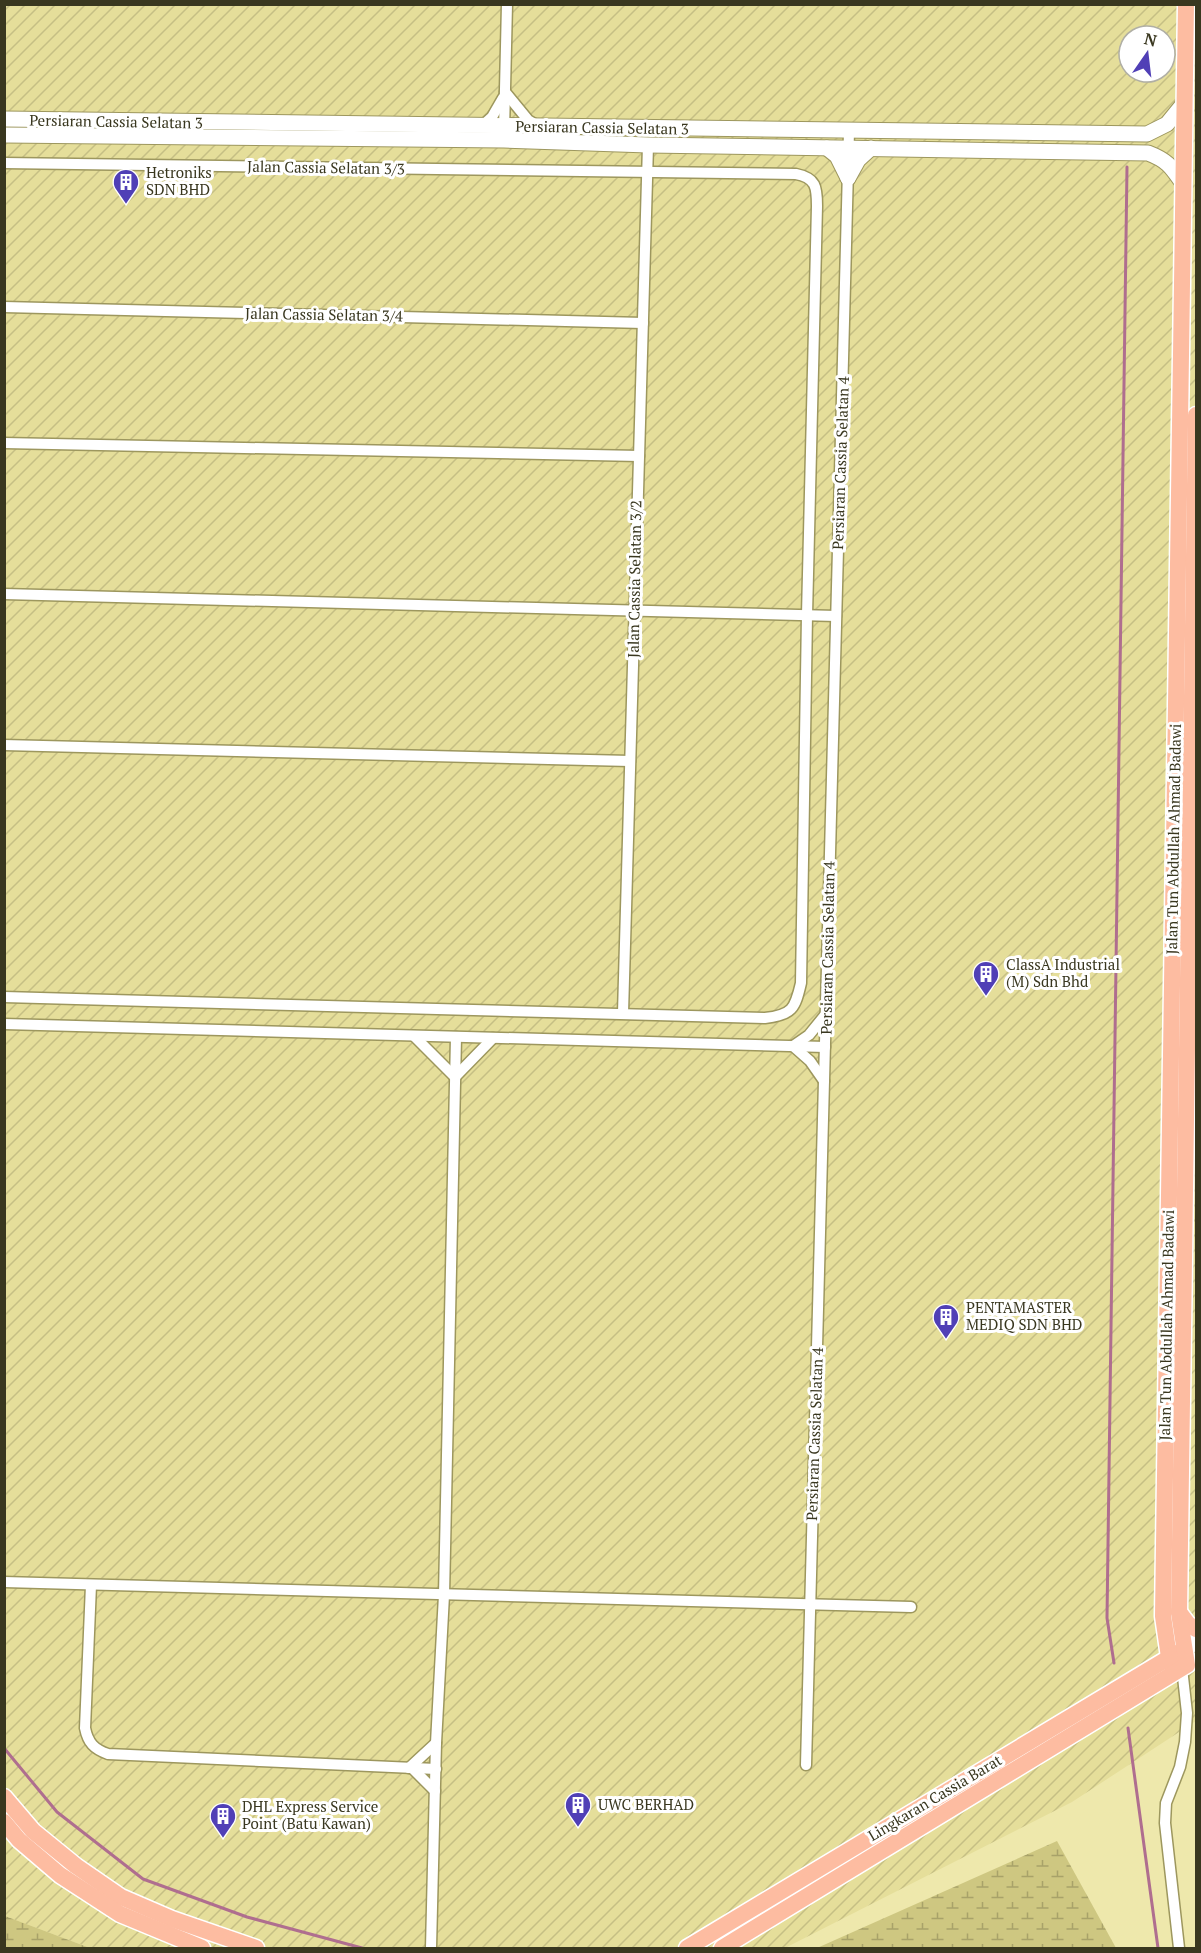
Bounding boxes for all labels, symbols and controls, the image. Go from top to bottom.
north arrow [1117,24,1177,84]
text: N [1142,27,1159,52]
street label: Persiaran Cassia Selatan 3 [29,109,203,133]
street label: Persiaran Cassia Selatan 3 [515,115,689,139]
street label: Jalan Cassia Selatan 3/3 [247,156,405,178]
place label: Hetroniks SDN BHD [146,162,212,199]
building icon: Hetroniks SDN BHD [111,167,141,205]
street label: Jalan Cassia Selatan 3/4 [245,303,403,325]
street label: Persiaran Cassia Selatan 4 [827,376,853,550]
street label: Jalan Cassia Selatan 3/2 [623,500,645,658]
street label: Jalan Tun Abdullah Ahmad Badawi [1161,723,1185,955]
street label: Persiaran Cassia Selatan 4 [815,861,839,1035]
place label: ClassA Industrial (M) Sdn Bhd [1006,954,1120,991]
building icon: ClassA Industrial (M) Sdn Bhd [971,959,1001,997]
street label: Jalan Tun Abdullah Ahmad Badawi [1154,1209,1178,1441]
place label: PENTAMASTER MEDIQ SDN BHD [966,1297,1082,1334]
building icon: PENTAMASTER MEDIQ SDN BHD [931,1302,961,1340]
street label: Persiaran Cassia Selatan 4 [801,1347,827,1521]
street label: Lingkaran Cassia Barat [864,1749,1005,1845]
building icon: UWC BERHAD [563,1790,593,1828]
place label: UWC BERHAD [598,1794,694,1814]
place label: DHL Express Service Point (Batu Kawan) [242,1796,378,1833]
building icon: DHL Express Service Point (Batu Kawan) [208,1801,238,1839]

